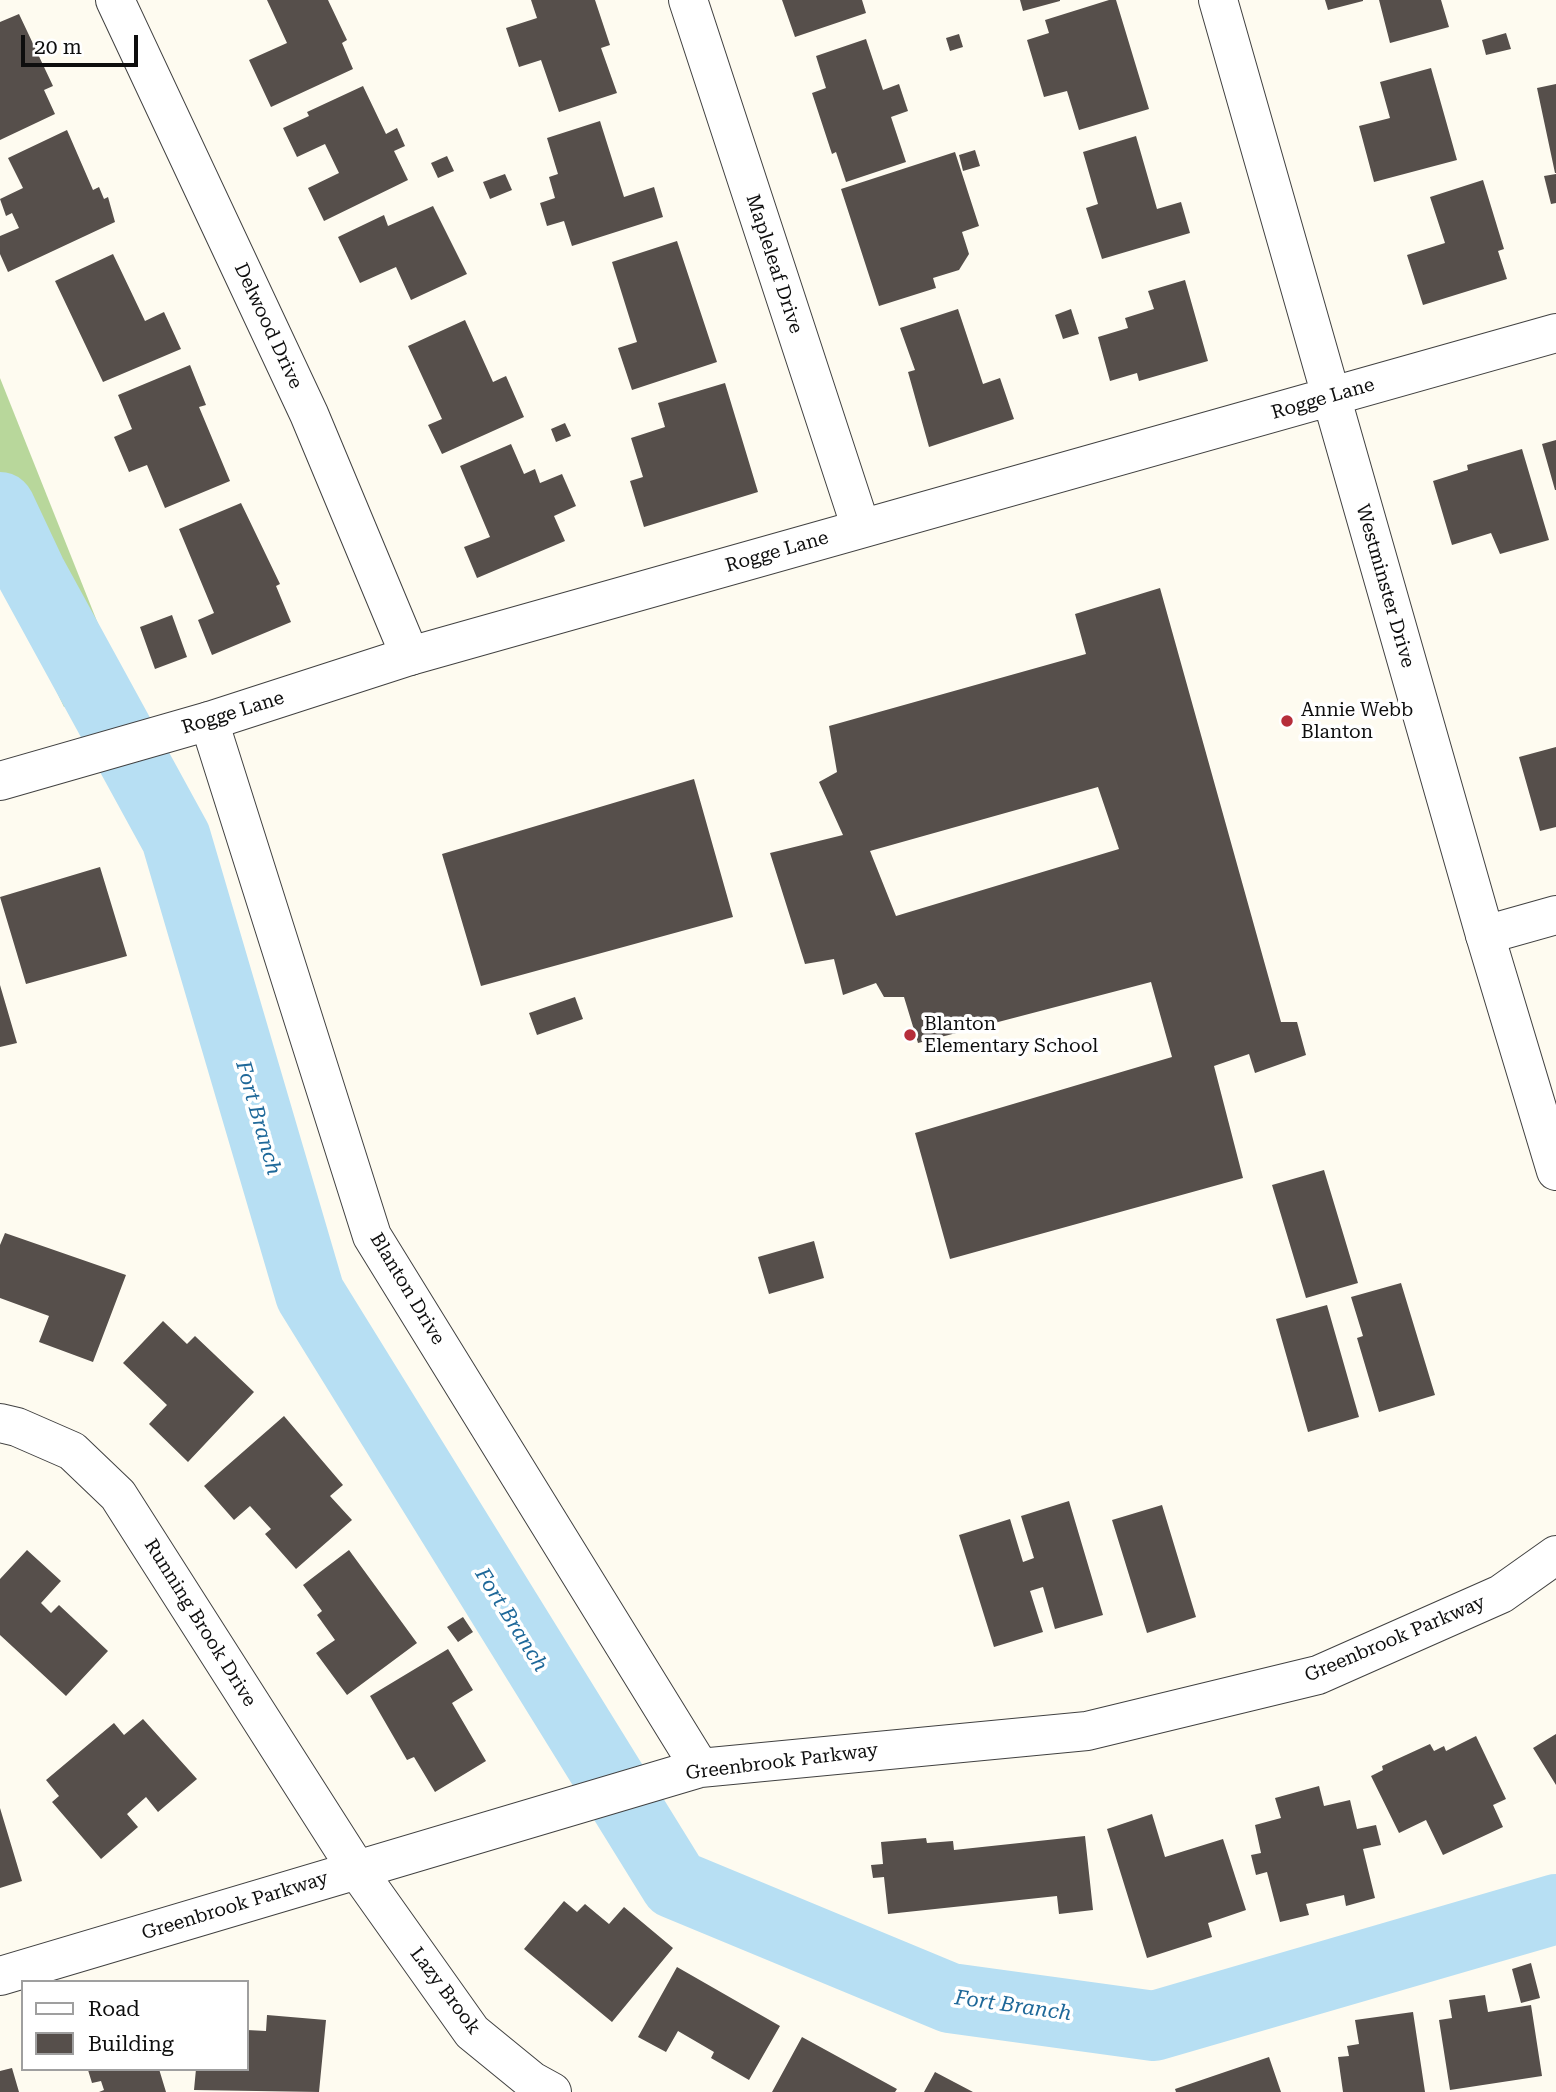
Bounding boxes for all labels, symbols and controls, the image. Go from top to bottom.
scale bar [24,21,142,65]
text: 20 m [34,35,82,59]
street label: Mapleleaf Drive [741,192,807,336]
street label: Delwood Drive [229,259,307,393]
street label: Rogge Lane [1269,373,1377,425]
street label: Westminster Drive [1351,502,1419,670]
street label: Rogge Lane [723,526,831,578]
street label: Rogge Lane [179,687,287,739]
place label: Annie Webb Blanton [1301,699,1413,743]
marker: Annie Webb Blanton [1279,713,1295,729]
place label: Blanton Elementary School [924,1013,1098,1057]
marker: Blanton Elementary School [902,1027,918,1043]
water label: Fort Branch [230,1058,286,1178]
street label: Blanton Drive [365,1229,449,1349]
street label: Running Brook Drive [139,1535,261,1711]
water label: Fort Branch [469,1563,553,1677]
street label: Greenbrook Parkway [1301,1591,1489,1687]
street label: Greenbrook Parkway [685,1739,879,1785]
street label: Greenbrook Parkway [139,1867,331,1945]
street label: Lazy Brook [405,1943,485,2039]
legend [21,1980,248,2071]
water label: Fort Branch [953,1985,1073,2027]
text: Road [88,1997,140,2021]
text: Building [88,2032,174,2056]

